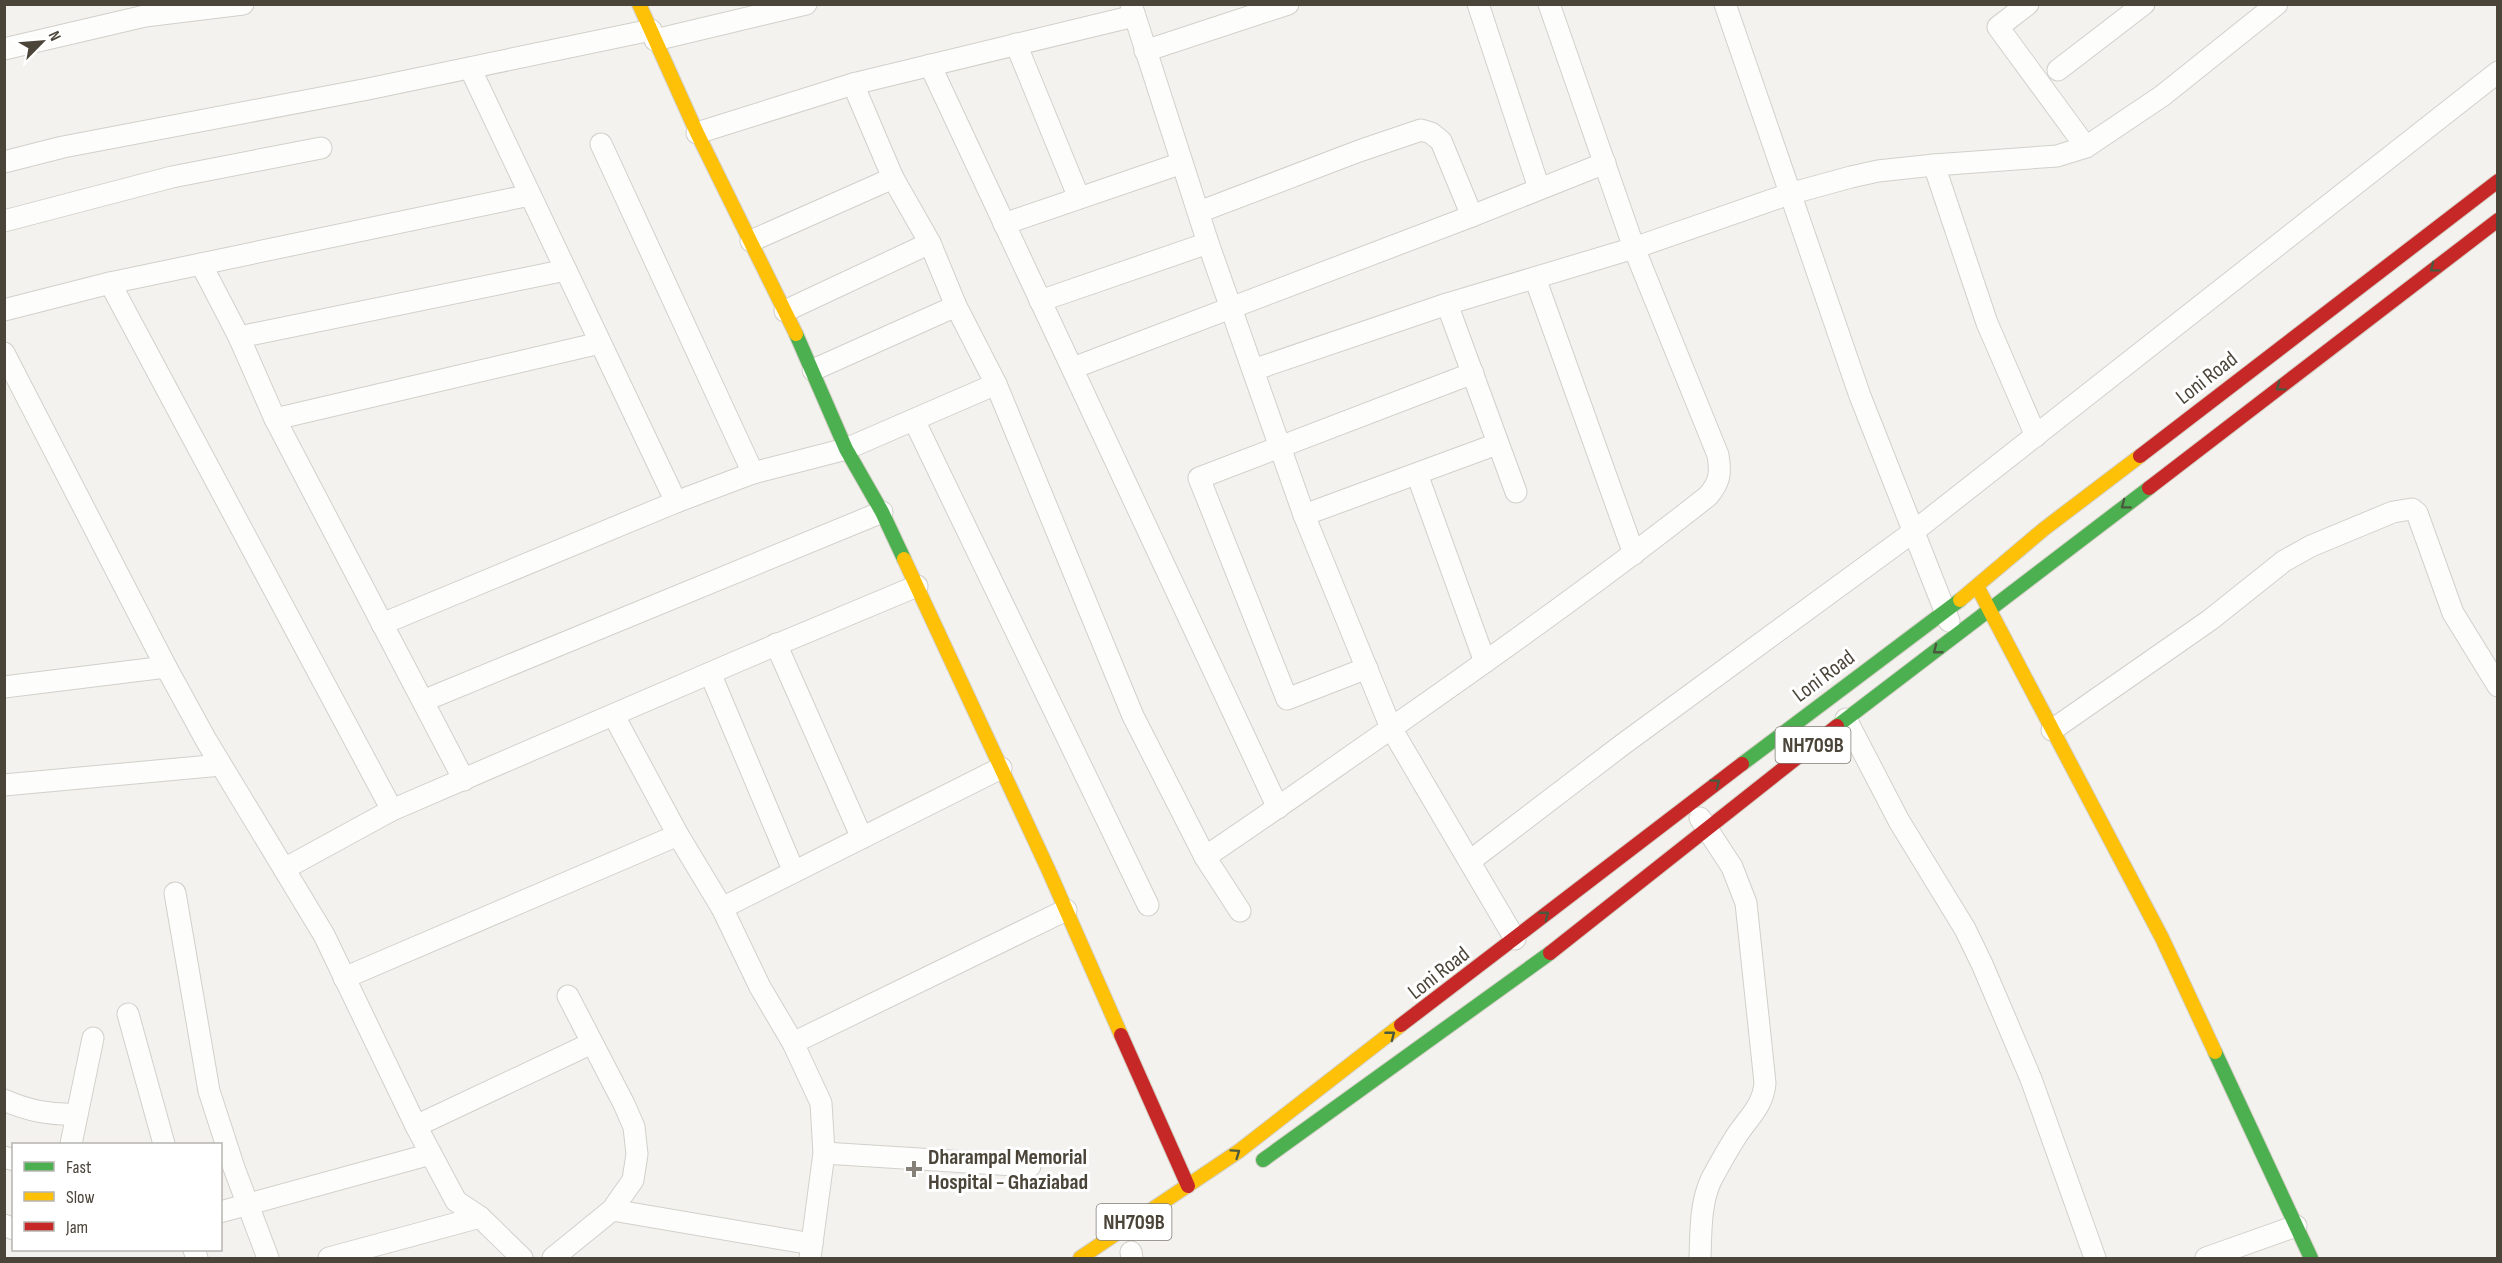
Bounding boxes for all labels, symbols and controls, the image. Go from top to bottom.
north arrow [12,12,72,72]
text: N [44,28,65,44]
one-way arrow [2430,261,2441,272]
street label: Loni Road [2171,346,2243,411]
one-way arrow [2275,379,2286,390]
one-way arrow [2121,498,2132,509]
one-way arrow [1933,642,1944,653]
street label: Loni Road [1788,644,1860,708]
road number: NH709B [1776,727,1850,763]
one-way arrow [1709,779,1720,790]
one-way arrow [1538,912,1549,923]
street label: Loni Road [1403,941,1475,1006]
one-way arrow [1384,1031,1395,1042]
legend [12,1143,222,1251]
place label: Dharampal Memorial Hospital - Ghaziabad [928,1144,1088,1196]
one-way arrow [1229,1149,1240,1160]
text: Fast [66,1157,92,1178]
marker: Dharampal Memorial Hospital - Ghaziabad [905,1160,923,1178]
text: Slow [66,1187,95,1208]
road number: NH709B [1096,1204,1172,1240]
text: Jam [65,1217,88,1238]

